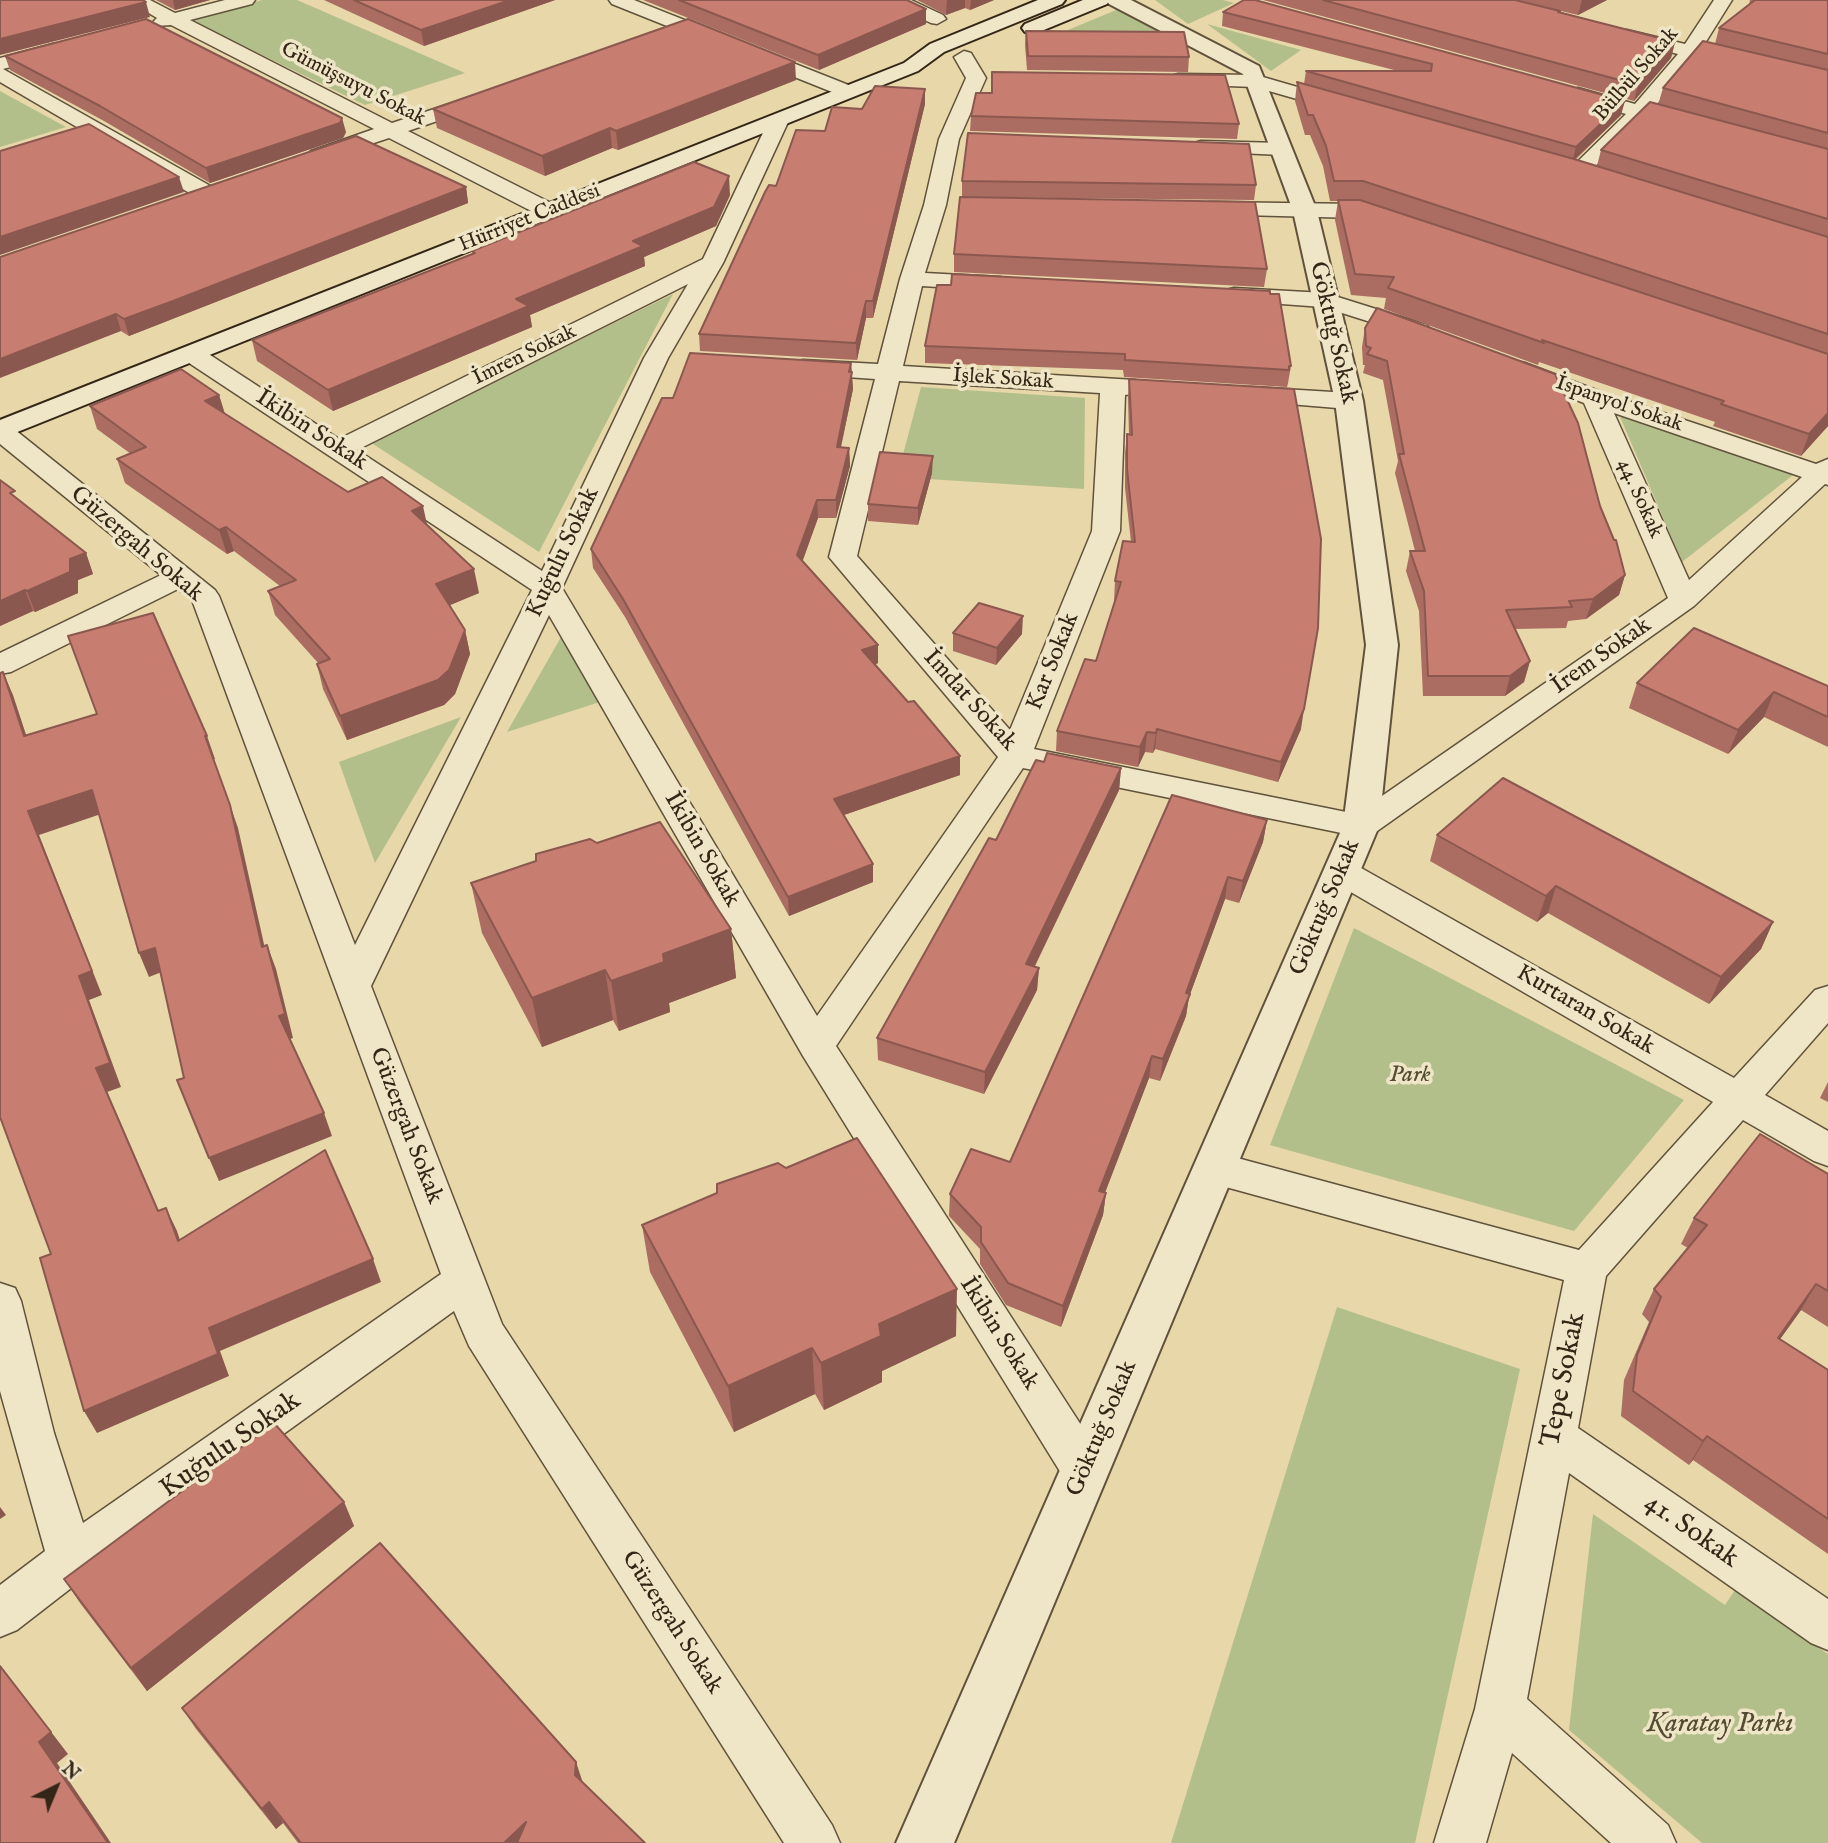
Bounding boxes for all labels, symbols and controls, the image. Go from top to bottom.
street label: Bülbül Sokak [1589,23,1685,127]
street label: Gümüşsuyu Sokak [276,38,430,132]
street label: Hürriyet Caddesi [456,179,604,259]
street label: Göktuğ Sokak [1302,259,1362,407]
street label: İmren Sokak [469,320,581,392]
street label: İşlek Sokak [952,364,1054,396]
street label: İspanyol Sokak [1552,371,1686,439]
street label: İkibin Sokak [250,384,372,478]
street label: 44. Sokak [1610,456,1668,542]
street label: Güzergah Sokak [64,481,208,609]
street label: Kuğulu Sokak [521,483,607,623]
street label: Kar Sokak [1021,609,1087,715]
street label: İrem Sokak [1547,612,1657,702]
street label: İmdat Sokak [916,644,1022,758]
street label: İkibin Sokak [657,787,745,913]
street label: Göktuğ Sokak [1284,836,1368,980]
street label: Kurtaran Sokak [1510,960,1660,1062]
street label: Güzergah Sokak [362,1044,448,1208]
park label: Park [1389,1062,1431,1090]
street label: İkibin Sokak [952,1272,1044,1396]
street label: Tepe Sokak [1536,1310,1594,1450]
street label: Göktuğ Sokak [1061,1357,1145,1501]
street label: Kuğulu Sokak [154,1385,308,1507]
street label: 41. Sokak [1637,1487,1745,1577]
street label: Güzergah Sokak [614,1546,728,1700]
park label: Karatay Parkı [1647,1708,1793,1742]
north arrow [21,1752,91,1822]
text: N [56,1757,85,1786]

